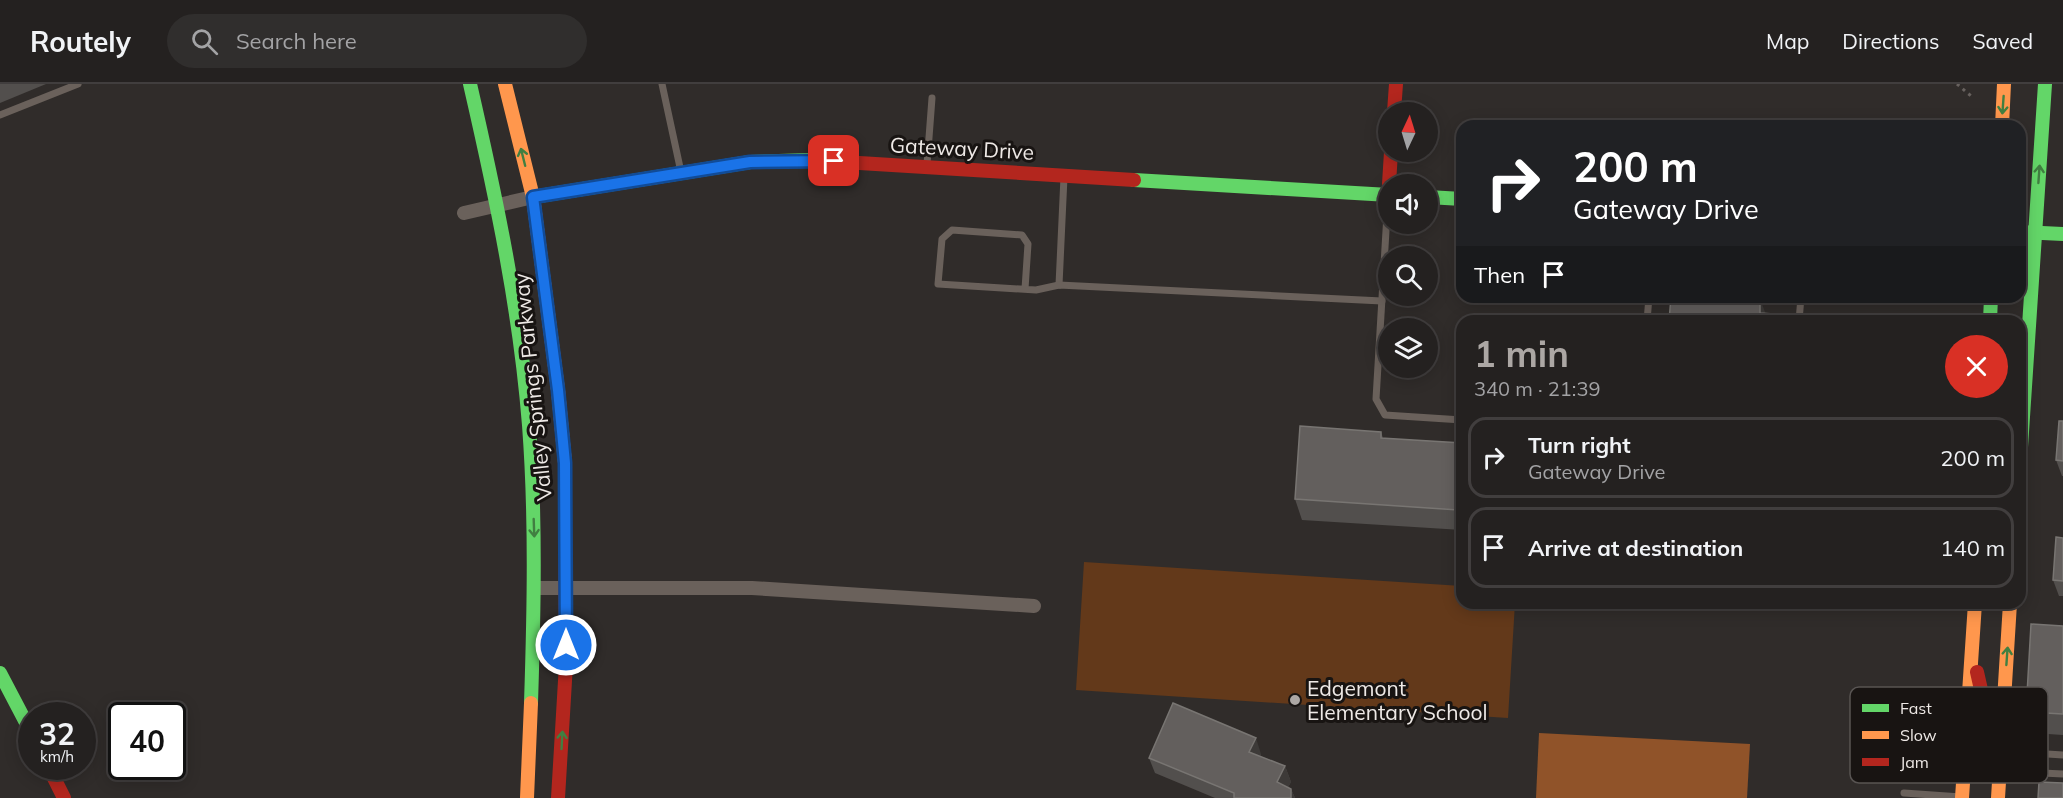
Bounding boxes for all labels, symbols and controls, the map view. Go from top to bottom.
search box [167,14,587,68]
text: Routely [30,24,131,59]
icon: search [188,25,221,58]
text: Search here [236,27,357,55]
text: Map [1766,28,1809,54]
text: Directions [1842,28,1939,54]
text: Saved [1972,28,2033,54]
one-way arrow [1997,95,2008,114]
north arrow [1378,102,1438,162]
map controls [1378,102,1438,378]
street label: Gateway Drive [889,131,1035,165]
pin [808,135,859,186]
text: 200 m [1573,140,1698,193]
icon: arrive [817,144,850,177]
icon: right [1474,144,1552,222]
one-way arrow [517,147,529,166]
one-way arrow [2033,165,2044,185]
button: sound [1378,174,1438,234]
text: Gateway Drive [1573,192,1759,226]
button: search [1378,246,1438,306]
icon: arrive [1537,258,1570,291]
text: Then [1474,261,1525,289]
street label: Valley Springs Parkway [507,272,557,502]
button: layers [1378,318,1438,378]
text: 1 min [1474,331,1569,376]
button: close [1945,335,2008,398]
text: 340 m · 21:39 [1474,376,1600,401]
text: Turn right [1528,431,1631,459]
icon: right [1477,441,1510,474]
text: 200 m [1940,444,2005,472]
text: Gateway Drive [1528,459,1666,484]
one-way arrow [528,518,539,538]
icon: arrive [1477,531,1510,564]
text: Arrive at destination [1528,534,1743,562]
text: 140 m [1940,534,2005,562]
position arrow [534,613,598,677]
one-way arrow [2002,646,2013,666]
place label: Edgemont Elementary School [1307,675,1488,725]
legend [1850,687,2048,783]
marker: Edgemont Elementary School [1288,693,1302,707]
text: Fast [1900,698,1932,718]
speed limit sign: 40 [108,702,186,780]
text: 32 [39,715,75,753]
text: Slow [1900,725,1937,745]
one-way arrow [556,730,567,750]
text: km/h [40,747,74,766]
text: Jam [1900,752,1929,772]

